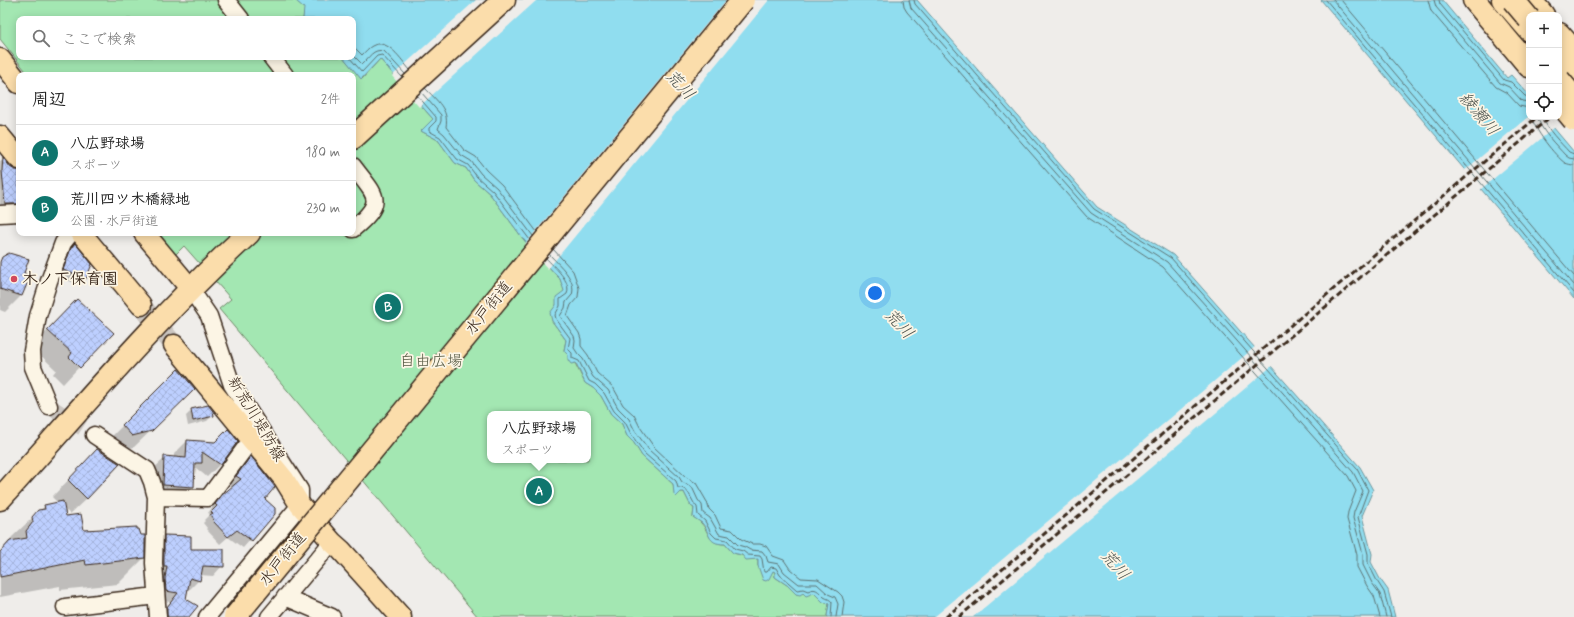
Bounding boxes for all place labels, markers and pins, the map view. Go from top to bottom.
place label: 木ノ下保育園 [22,269,118,290]
marker: 木ノ下保育園 [9,274,19,284]
pin: B [375,292,401,322]
pin: A [526,476,552,506]

